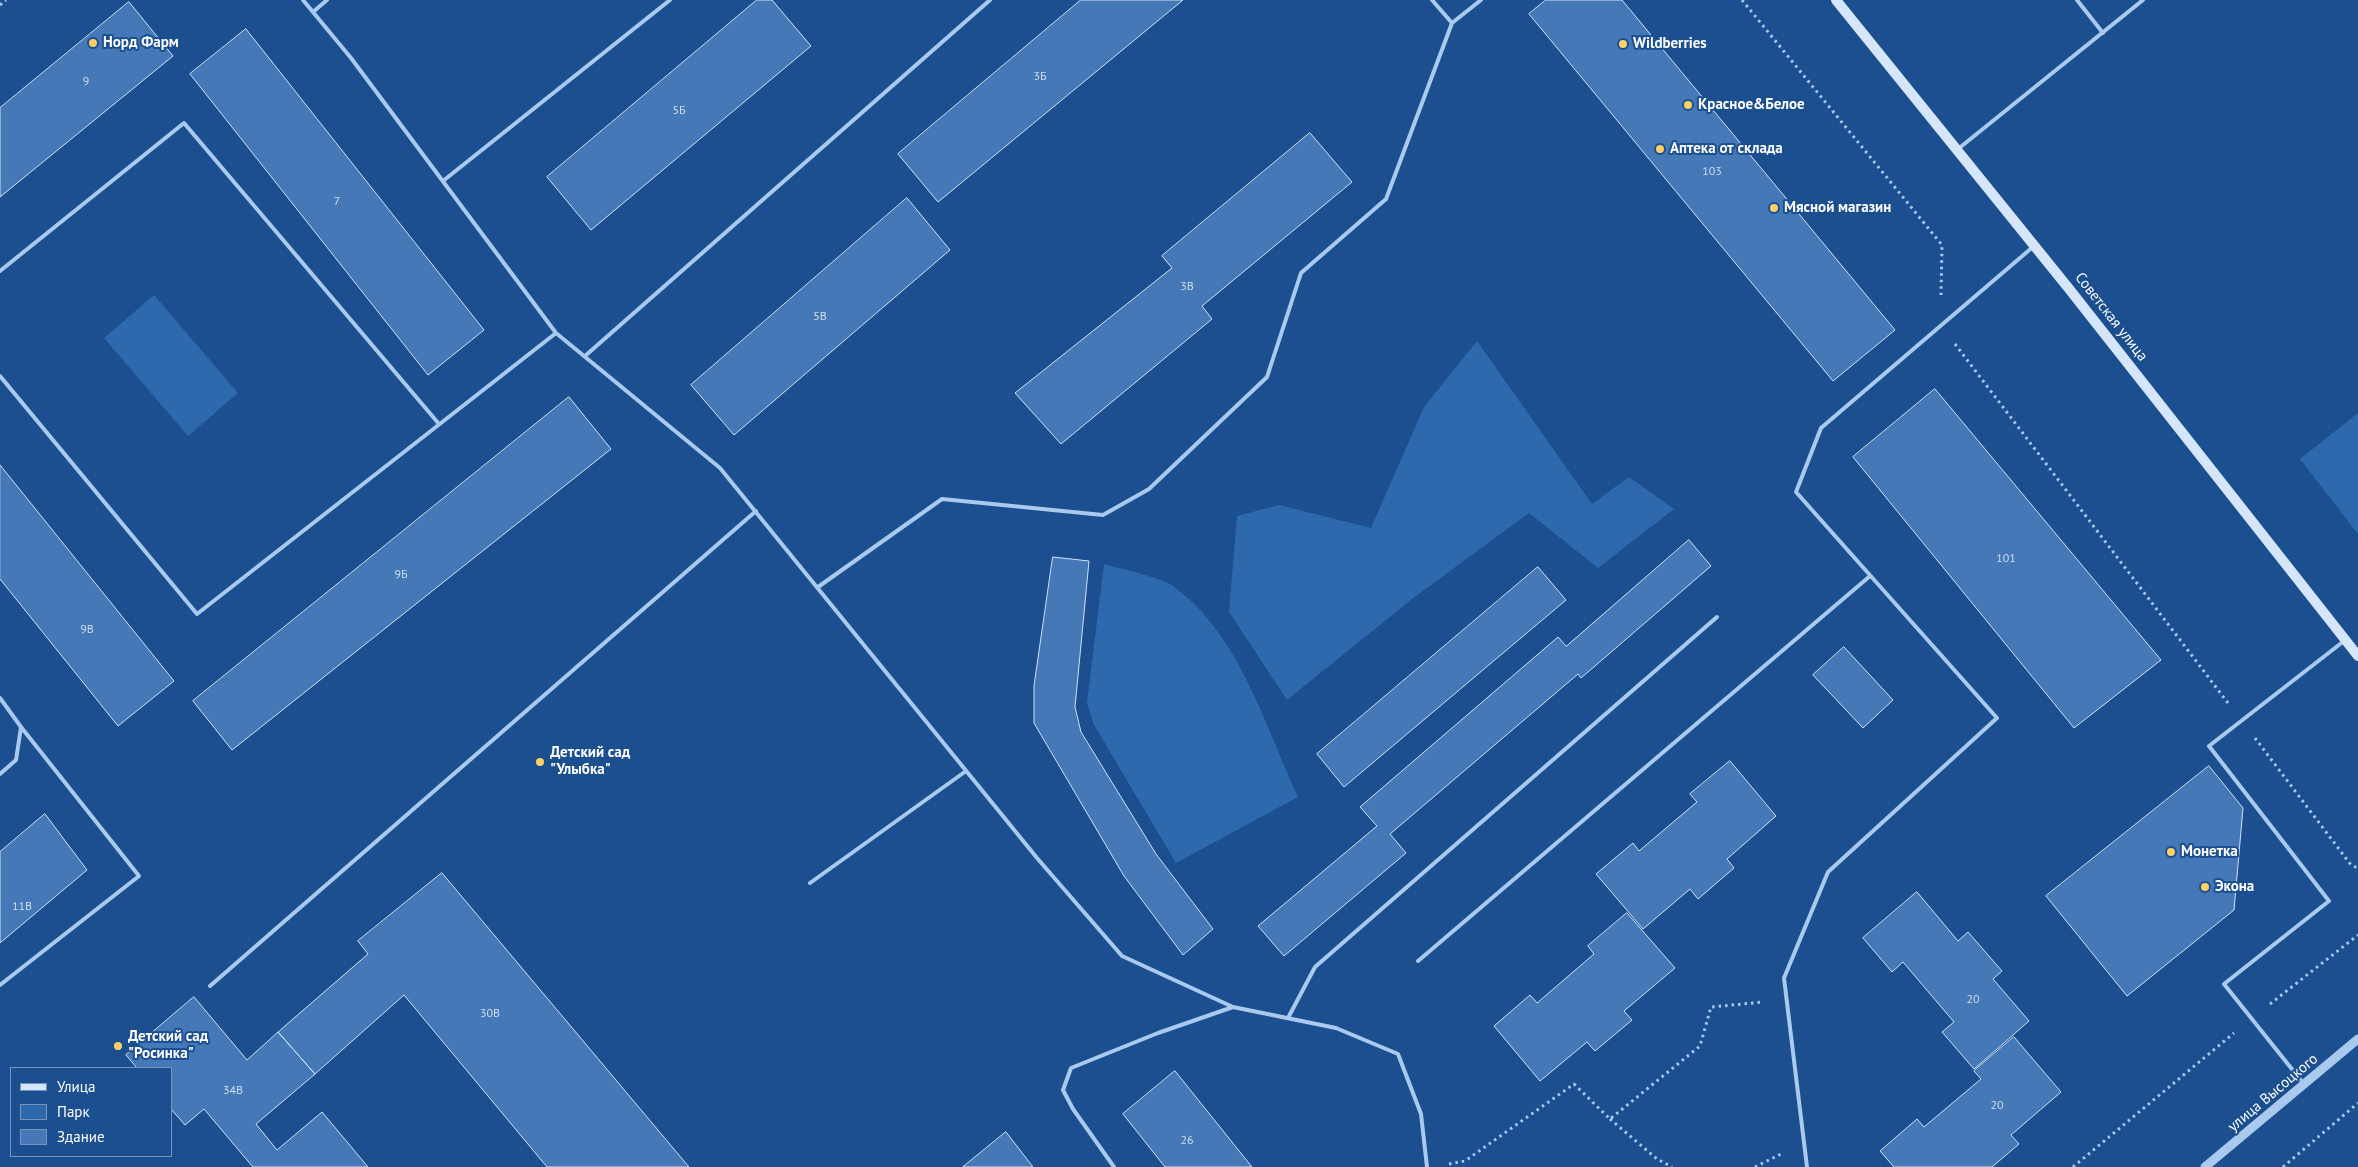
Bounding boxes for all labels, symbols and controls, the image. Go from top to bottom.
place label: Норд Фарм [103,34,179,52]
place label: Wildberries [1633,35,1707,53]
marker: Норд Фарм [87,37,99,49]
marker: Wildberries [1617,38,1629,50]
house number: 3Б [1033,70,1047,84]
house number: 9 [83,75,89,89]
place label: Красное&Белое [1698,96,1805,114]
marker: Красное&Белое [1682,99,1694,111]
house number: 5Б [672,104,686,118]
place label: Аптека от склада [1670,140,1783,158]
marker: Аптека от склада [1654,143,1666,155]
house number: 103 [1702,165,1722,179]
house number: 7 [334,195,340,209]
place label: Мясной магазин [1784,199,1891,217]
marker: Мясной магазин [1768,202,1780,214]
street label: Советская улица [2071,269,2151,365]
house number: 3В [1180,280,1194,294]
house number: 5В [813,310,827,324]
house number: 101 [1996,552,2016,566]
house number: 9Б [394,568,408,582]
house number: 9В [80,623,94,637]
place label: Детский сад "Улыбка" [550,744,630,779]
marker: Детский сад "Улыбка" [534,756,546,768]
place label: Монетка [2181,843,2238,861]
marker: Монетка [2165,846,2177,858]
place label: Экона [2215,878,2254,896]
marker: Экона [2199,881,2211,893]
house number: 11В [12,900,32,914]
house number: 20 [1966,993,1980,1007]
house number: 30В [480,1007,500,1021]
place label: Детский сад "Росинка" [128,1028,208,1063]
marker: Детский сад "Росинка" [112,1040,124,1052]
street label: улица Высоцкого [2224,1050,2322,1136]
legend [10,1067,172,1157]
text: Улица [57,1077,95,1096]
house number: 34В [223,1084,243,1098]
house number: 20 [1990,1099,2004,1113]
text: Парк [57,1102,90,1121]
text: Здание [57,1127,105,1146]
house number: 26 [1180,1134,1194,1148]

